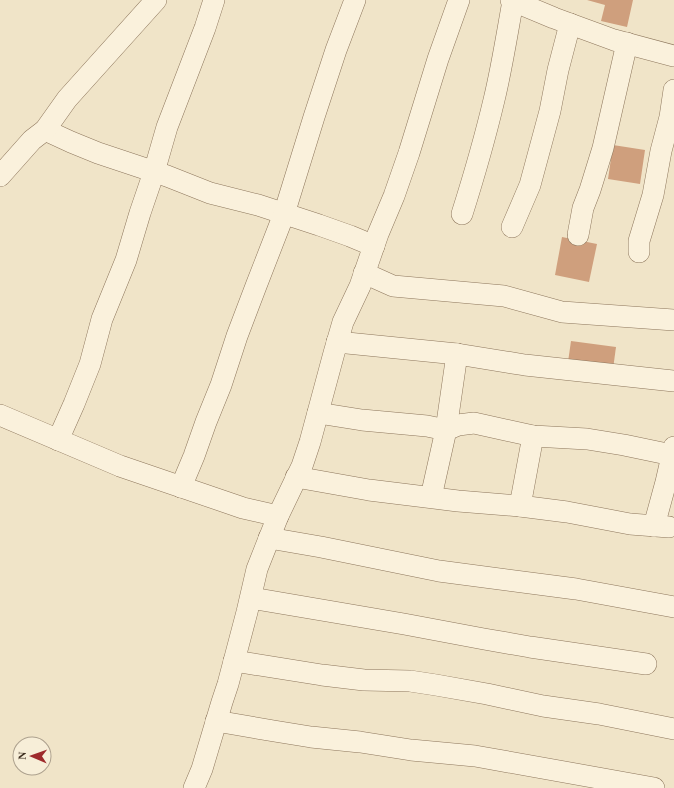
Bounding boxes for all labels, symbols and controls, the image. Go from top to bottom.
north arrow [12,736,52,776]
text: N [16,751,28,760]

